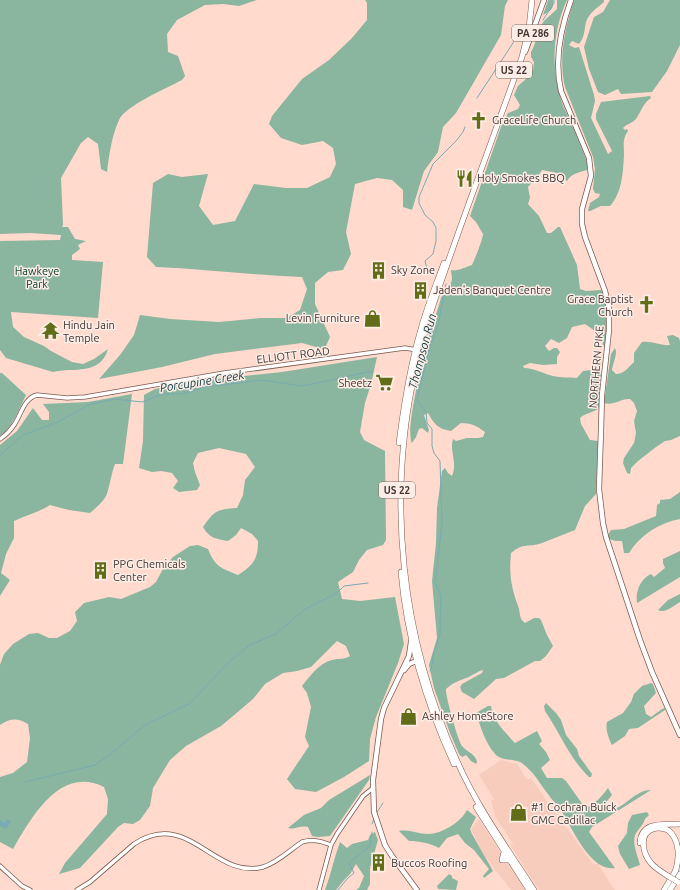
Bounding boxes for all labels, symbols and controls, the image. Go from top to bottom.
road number: PA 286 [512,25,554,41]
road number: US 22 [496,62,532,78]
church icon: GraceLife Church [469,110,489,130]
place label: GraceLife Church [492,114,576,126]
restaurant icon: Holy Smokes BBQ [454,168,474,188]
place label: Holy Smokes BBQ [477,172,565,184]
building icon: Sky Zone [368,260,388,280]
place label: Sky Zone [391,264,435,276]
park label: Hawkeye Park [15,265,59,290]
building icon: Jaden's Banquet Centre [410,280,430,300]
place label: Jaden's Banquet Centre [433,284,551,296]
place label: Grace Baptist Church [567,293,634,318]
church icon: Grace Baptist Church [636,295,656,315]
shop icon: Levin Furniture [363,308,383,328]
place label: Levin Furniture [286,312,360,324]
water label: Thompson Run [406,312,438,390]
place label: Hindu Jain Temple [63,319,115,344]
temple icon: Hindu Jain Temple [40,321,60,341]
street label: NORTHERN PIKE [586,325,606,409]
street label: ELLIOTT ROAD [256,345,331,365]
water label: Porcupine Creek [159,368,246,394]
supermarket icon: Sheetz [375,373,395,393]
place label: Sheetz [338,377,372,389]
road number: US 22 [379,482,415,498]
place label: PPG Chemicals Center [113,558,186,583]
building icon: PPG Chemicals Center [90,560,110,580]
shop icon: Ashley HomeStore [399,706,419,726]
place label: Ashley HomeStore [422,710,514,722]
place label: #1 Cochran Buick GMC Cadillac [531,801,617,826]
shop icon: #1 Cochran Buick GMC Cadillac [508,803,528,823]
building icon: Buccos Roofing [368,853,388,873]
place label: Buccos Roofing [391,857,467,869]

